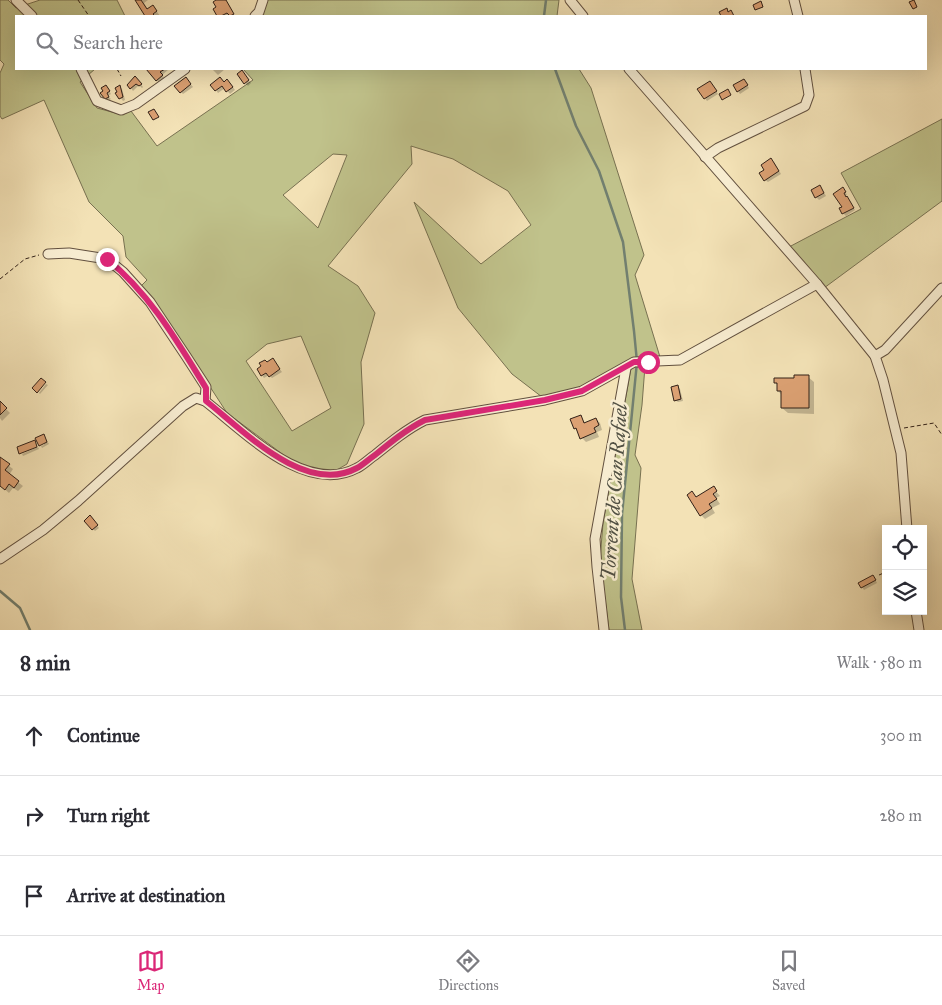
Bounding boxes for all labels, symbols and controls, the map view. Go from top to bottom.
search box [15,15,927,70]
icon: search [33,29,61,57]
text: Search here [73,31,163,54]
route end [96,248,119,271]
route start [637,351,660,374]
water label: Torrent de Can Rafael [596,401,632,581]
map controls [882,525,927,615]
button: locate [882,525,927,570]
button: layers [882,570,927,615]
text: 8 min [20,650,70,676]
text: Walk · 580 m [837,653,922,672]
icon: ahead [20,722,48,750]
text: Continue [67,724,140,747]
text: 300 m [880,726,922,745]
icon: right [20,802,48,830]
text: Turn right [67,804,150,827]
text: 280 m [879,806,922,825]
icon: arrive [20,882,48,910]
text: Arrive at destination [67,884,225,907]
tab: Map [137,947,165,994]
tab: Directions [438,947,499,994]
tab: Saved [772,947,805,994]

